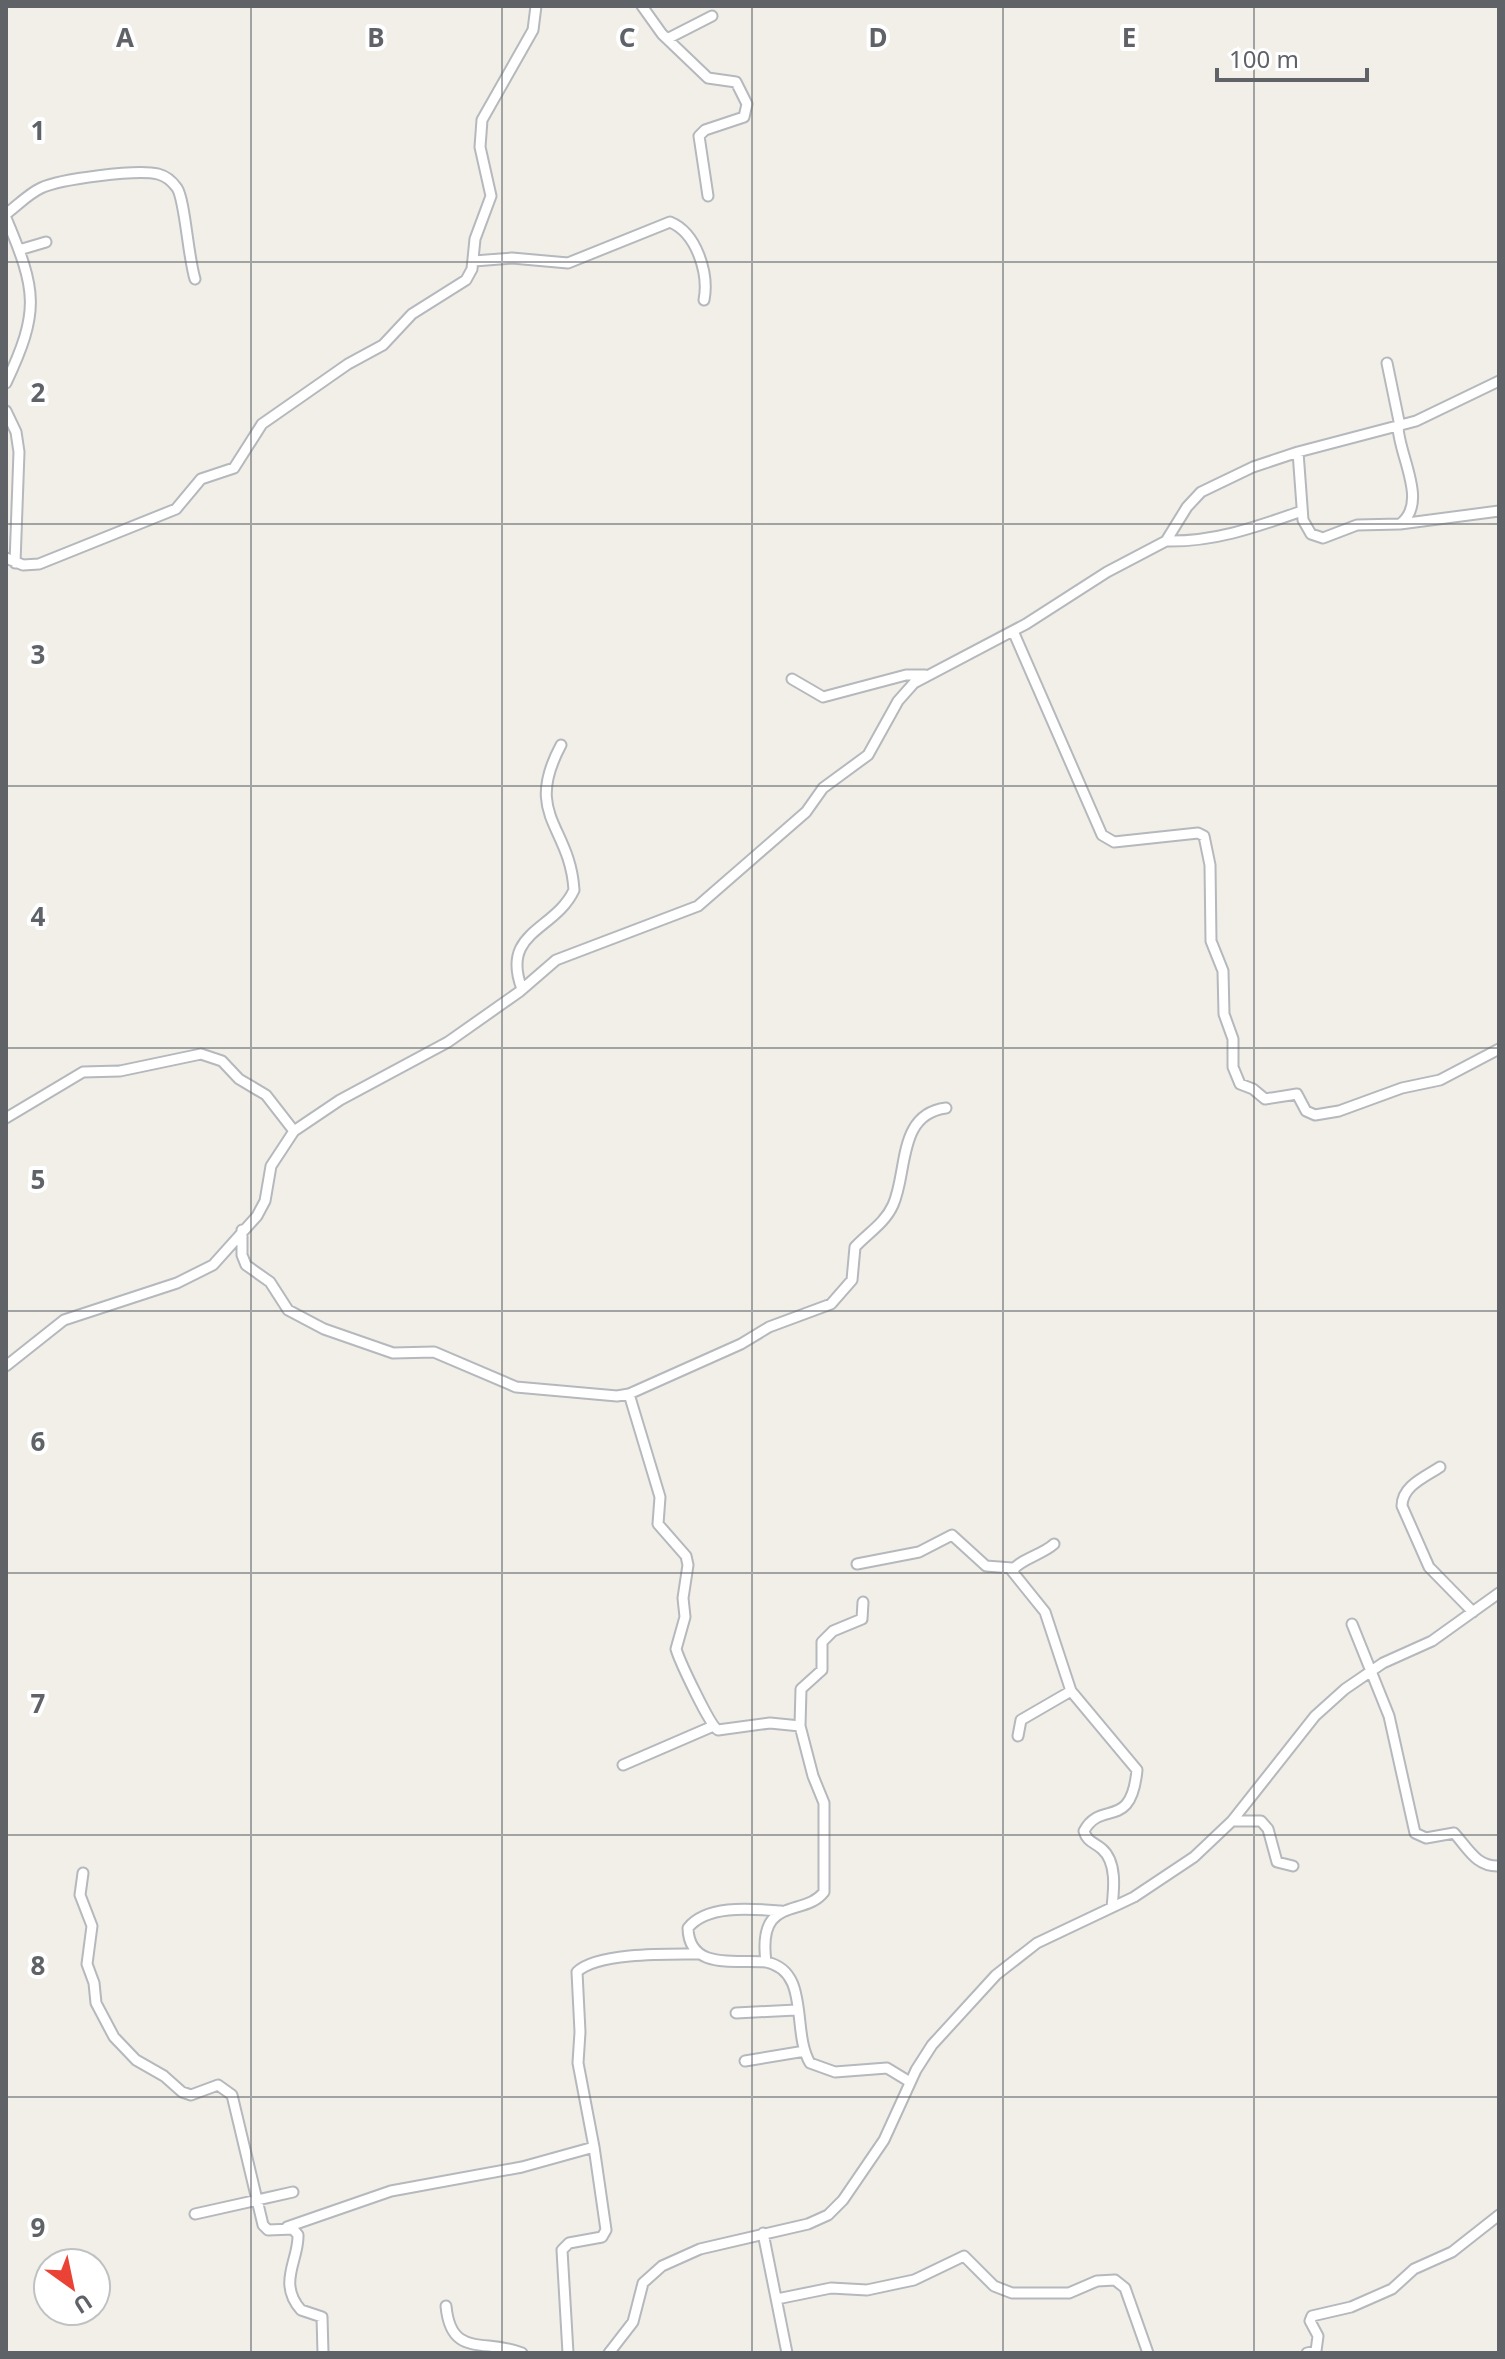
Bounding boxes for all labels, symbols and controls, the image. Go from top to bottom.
text: A [116,19,134,55]
text: B [367,19,385,55]
text: C [619,19,635,55]
text: D [868,19,888,55]
text: E [1122,19,1136,55]
scale bar [1217,32,1367,82]
text: 100 m [1229,42,1299,75]
text: 1 [31,112,45,148]
text: 2 [31,374,46,410]
text: 3 [31,636,45,672]
text: 4 [31,898,46,934]
text: 5 [31,1161,45,1197]
text: 6 [31,1423,46,1459]
text: 7 [31,1685,46,1721]
text: 8 [31,1947,45,1983]
text: 9 [31,2209,45,2245]
north arrow [32,2247,112,2327]
text: U [68,2288,99,2322]

